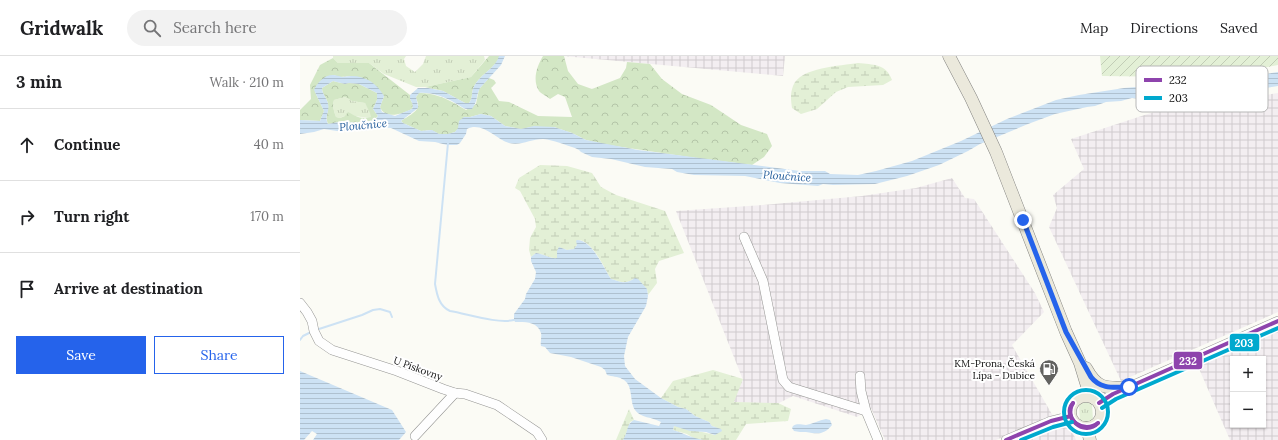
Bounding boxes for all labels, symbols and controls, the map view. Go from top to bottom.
search box [127,10,407,46]
text: Gridwalk [20,16,103,40]
icon: search [141,17,163,39]
text: Search here [173,18,257,37]
text: Map [1080,19,1108,37]
text: Directions [1130,19,1198,37]
text: Saved [1220,19,1258,37]
legend [1136,66,1268,112]
text: 3 min [16,71,62,93]
text: 232 [1169,73,1187,87]
text: Walk · 210 m [209,74,284,91]
text: 203 [1169,91,1188,105]
water label: Ploučnice [339,116,387,134]
icon: ahead [16,134,38,156]
text: Continue [54,135,120,154]
text: 40 m [254,136,284,153]
water label: Ploučnice [763,167,811,185]
icon: right [16,206,38,228]
text: Turn right [54,207,130,226]
text: 170 m [250,208,284,225]
route end [1014,211,1032,229]
icon: arrive [16,278,38,300]
text: Arrive at destination [54,279,203,298]
line badge: 203 [1229,333,1260,352]
button: Save [16,336,146,374]
button: Share [154,336,284,374]
text: 203 [1234,336,1254,350]
line badge: 232 [1173,351,1203,370]
street label: U Pískovny [392,354,445,384]
text: 232 [1179,354,1197,368]
map controls [1230,356,1266,428]
button: + [1230,356,1266,392]
place label: KM-Prona, Česká Lípa - Dubice [954,357,1036,382]
fuel station icon: KM-Prona, Česká Lípa - Dubice [1038,358,1060,386]
route start [1120,378,1138,396]
button: − [1230,392,1266,428]

